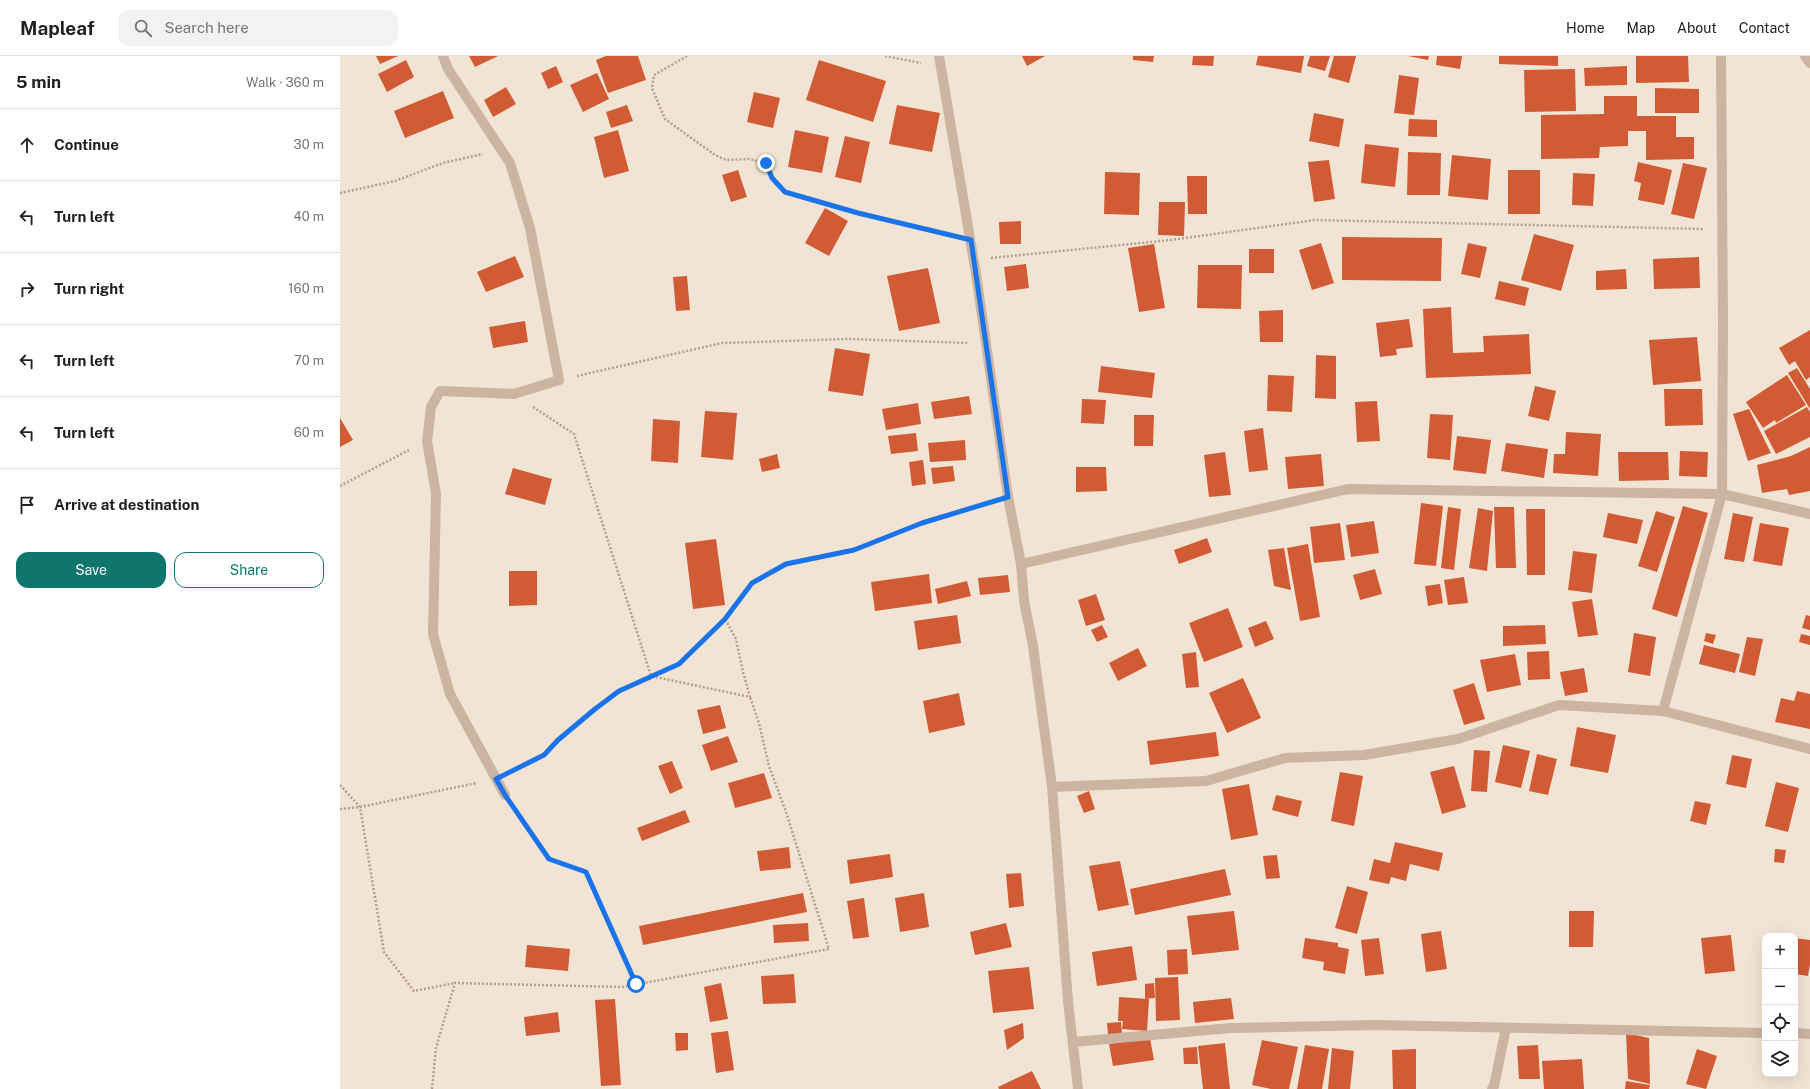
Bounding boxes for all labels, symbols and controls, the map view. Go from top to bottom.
search box [118,10,398,46]
text: Mapleaf [20,17,94,39]
icon: search [132,17,154,39]
text: Search here [164,19,249,36]
text: Home [1566,20,1605,36]
text: Map [1627,20,1655,36]
text: About [1677,20,1717,36]
text: Contact [1739,20,1790,36]
text: 5 min [16,72,61,92]
text: Walk · 360 m [246,75,324,90]
icon: ahead [16,134,38,156]
text: Continue [54,136,119,153]
text: 30 m [294,137,324,152]
route end [757,154,775,172]
icon: left [16,206,38,228]
text: Turn left [54,208,115,225]
text: 40 m [293,209,324,224]
icon: right [16,278,38,300]
text: Turn right [54,280,124,297]
text: 160 m [288,281,324,296]
icon: left [16,350,38,372]
text: Turn left [54,352,115,369]
text: 70 m [294,353,324,368]
icon: left [16,422,38,444]
text: Turn left [54,424,115,441]
text: 60 m [294,425,324,440]
icon: arrive [16,494,38,516]
text: Arrive at destination [54,496,199,513]
button: Save [16,552,166,588]
button: Share [174,552,324,588]
map controls [1762,933,1798,1077]
button: + [1762,933,1798,969]
button: − [1762,969,1798,1005]
route start [627,975,645,993]
button: locate [1762,1005,1798,1041]
button: layers [1762,1041,1798,1077]

